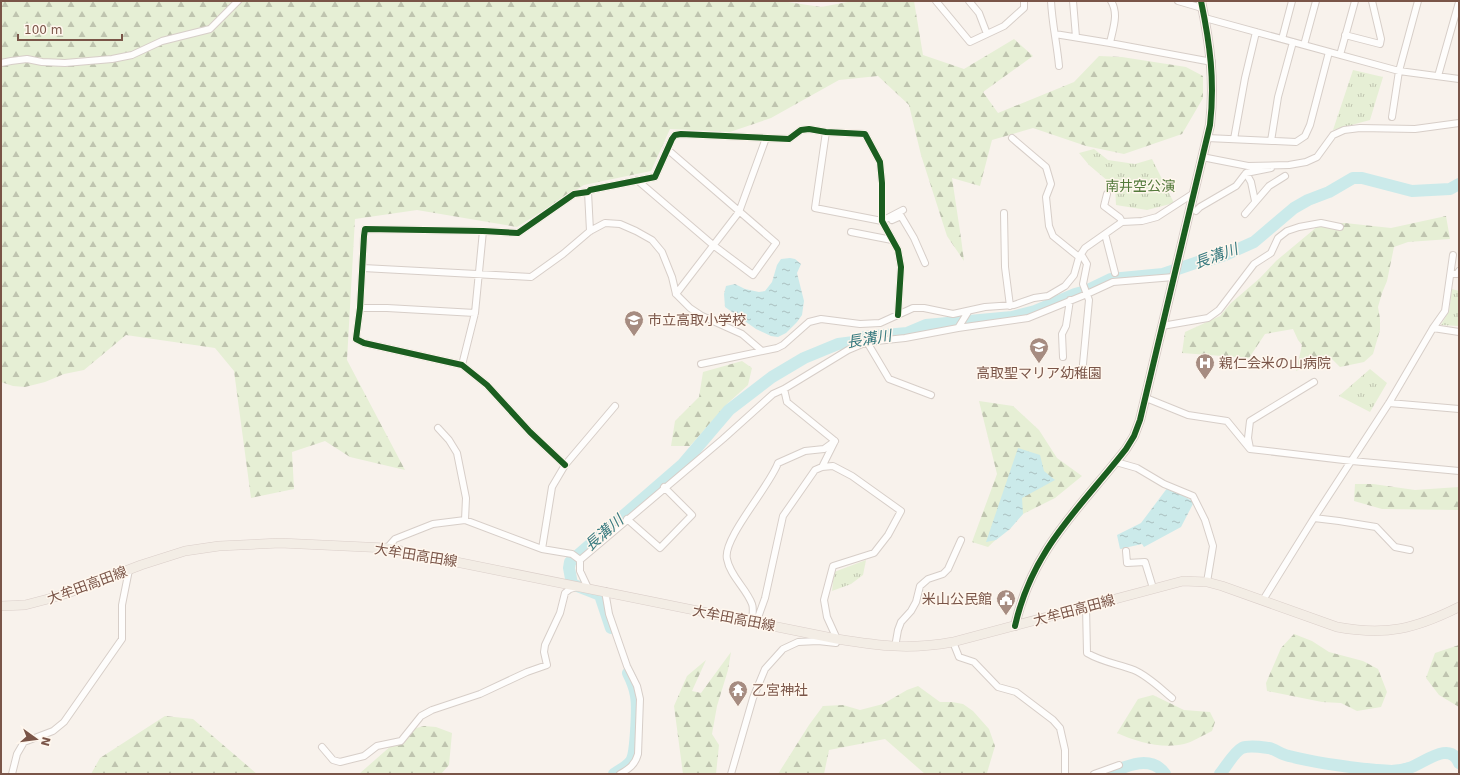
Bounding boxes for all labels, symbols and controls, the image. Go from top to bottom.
scale bar [18,16,122,42]
text: 100 m [24,23,62,37]
park label: 南井空公演 [1105,178,1175,194]
water label: 長溝川 [1192,239,1242,272]
school or university icon: 市立高取小学校 [623,309,645,337]
place label: 市立高取小学校 [648,312,746,328]
water label: 長溝川 [845,326,895,351]
school or university icon: 高取聖マリア幼稚園 [1028,336,1050,364]
hospital icon: 親仁会米の山病院 [1194,352,1216,380]
place label: 親仁会米の山病院 [1219,355,1331,371]
place label: 高取聖マリア幼稚園 [976,365,1102,381]
water label: 長溝川 [581,510,628,555]
street label: 大牟田高田線 [373,541,459,569]
street label: 大牟田高田線 [45,563,129,607]
public building icon: 米山公民館 [995,588,1017,616]
place label: 米山公民館 [922,591,992,607]
street label: 大牟田高田線 [1031,591,1117,629]
street label: 大牟田高田線 [691,602,777,634]
temple icon: 乙宮神社 [727,679,749,707]
place label: 乙宮神社 [752,682,808,698]
north arrow [16,719,56,759]
text: N [38,735,53,747]

